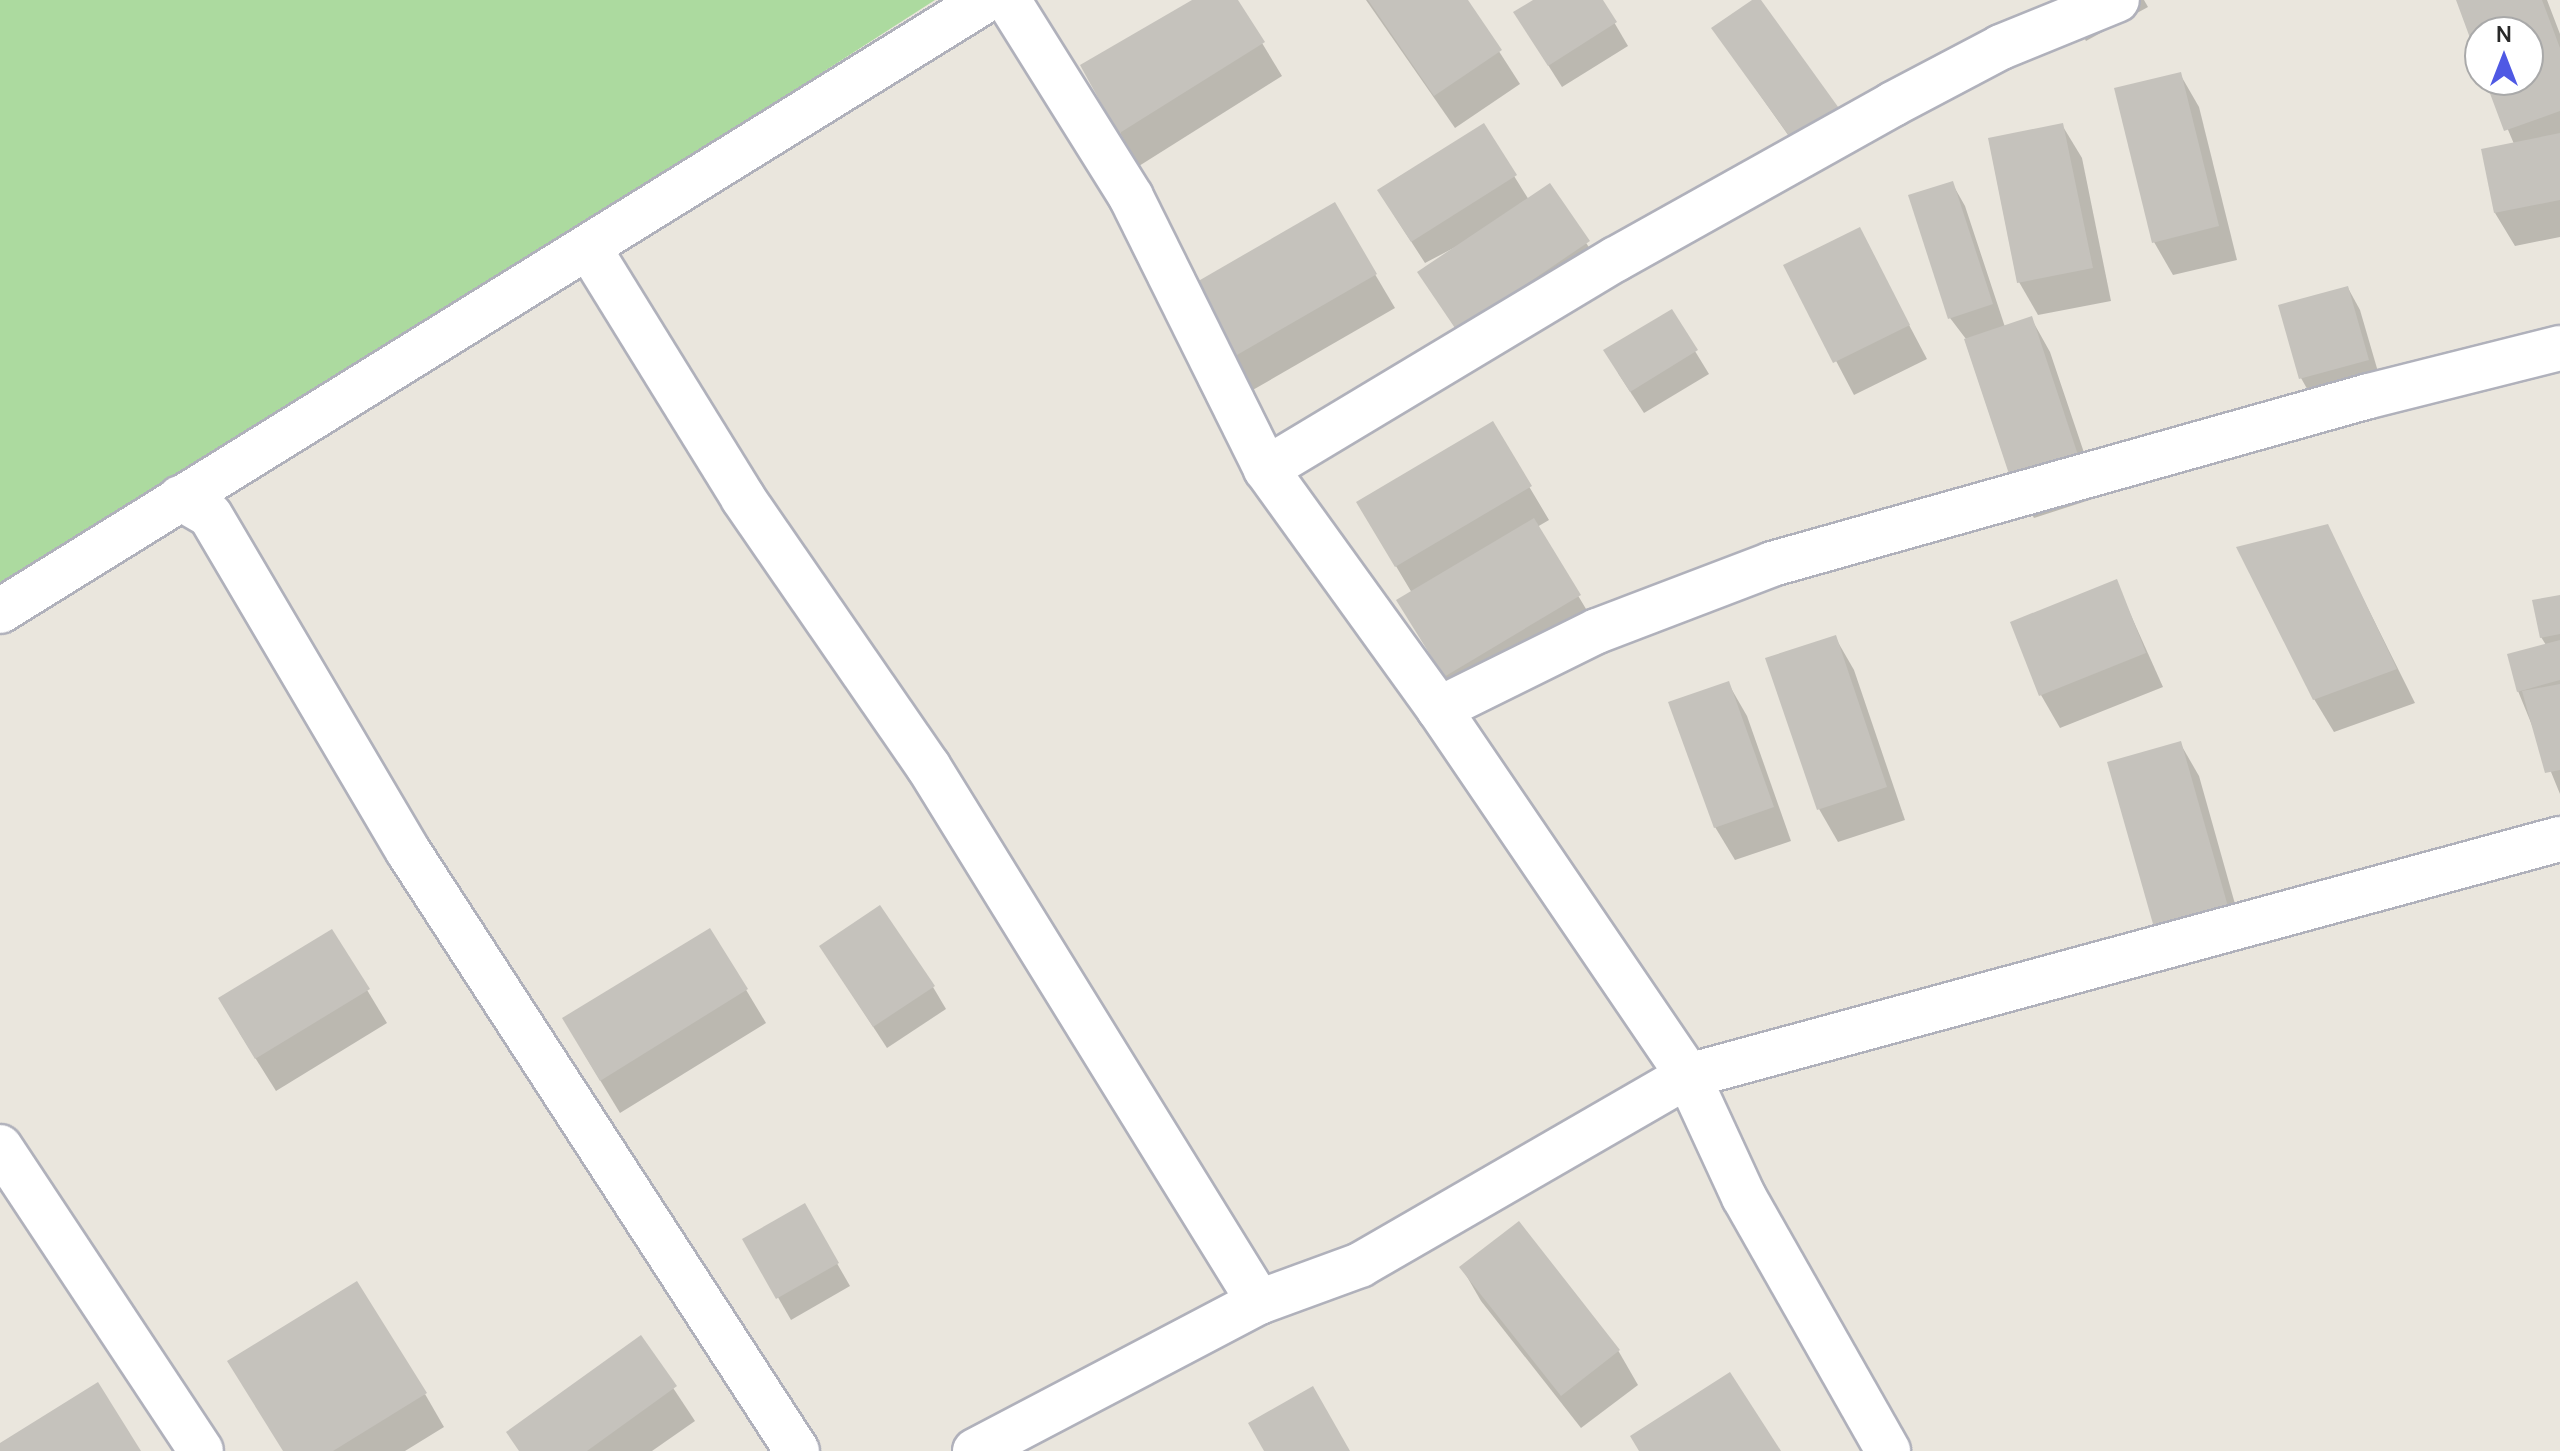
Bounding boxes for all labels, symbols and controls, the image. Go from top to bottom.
north arrow [2464,16,2544,96]
text: N [2496,19,2512,49]

